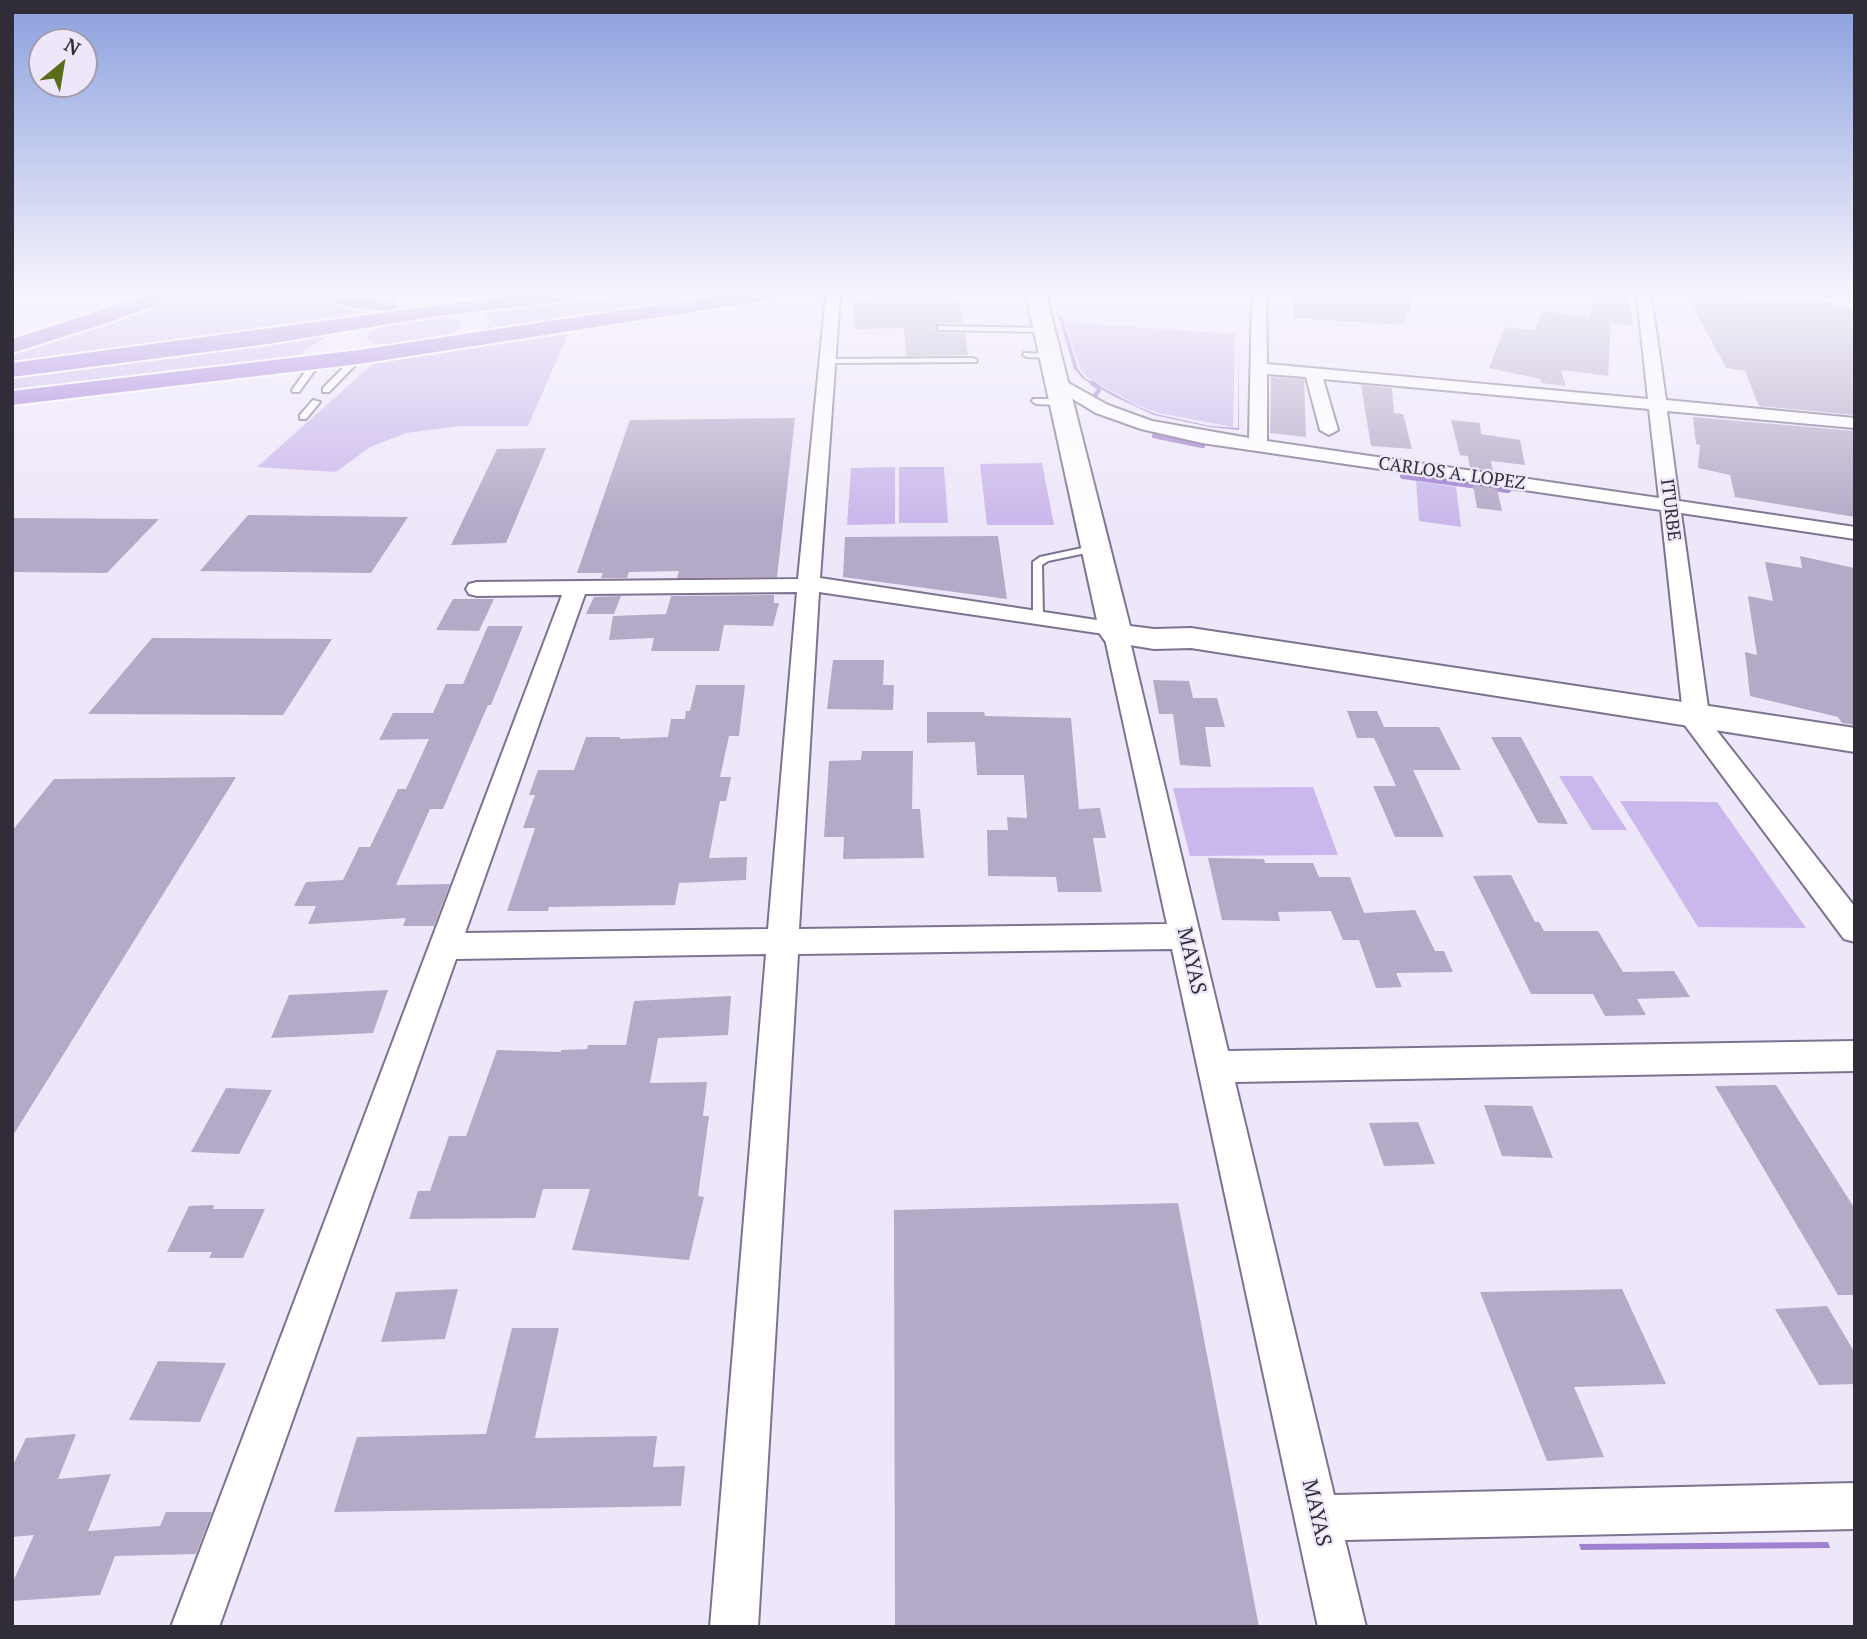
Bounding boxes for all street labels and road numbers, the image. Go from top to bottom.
street label: CARLOS A. LOPEZ [1377,453,1527,495]
street label: ITURBE [1655,478,1685,542]
street label: MAYAS [1171,925,1211,997]
street label: MAYAS [1296,1477,1336,1549]

